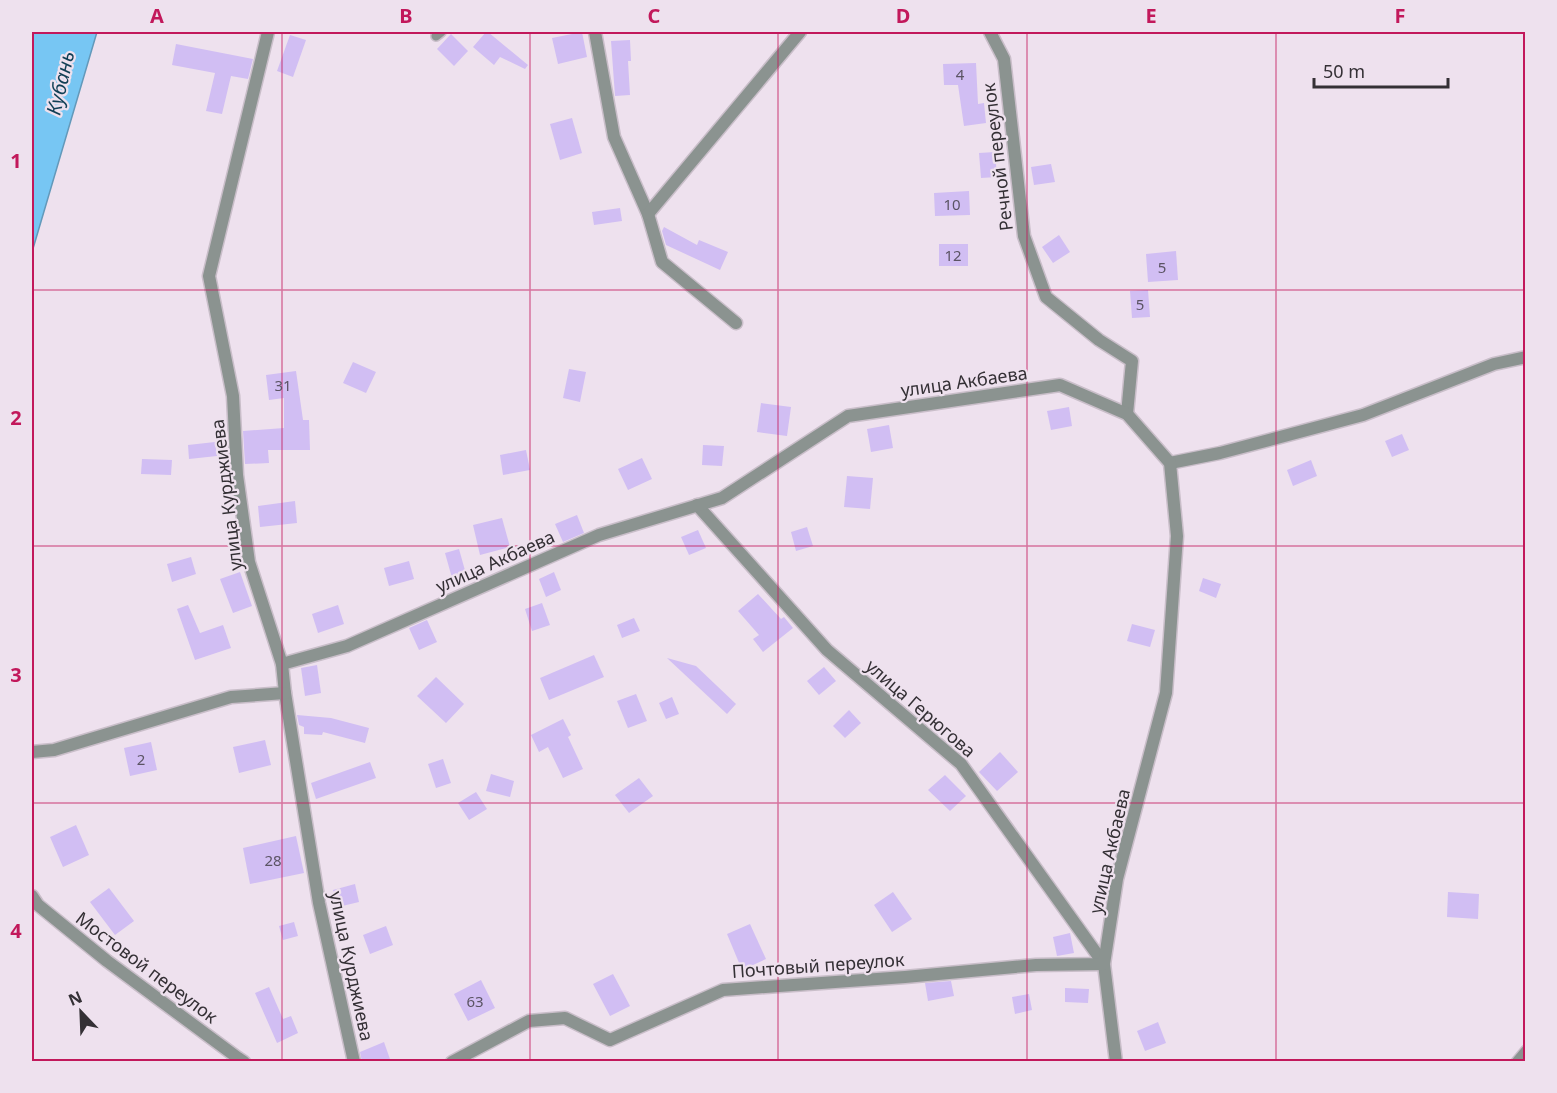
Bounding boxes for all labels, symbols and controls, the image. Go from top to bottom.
text: A [150,2,164,29]
text: B [399,2,413,29]
text: C [648,2,661,29]
text: D [896,2,910,29]
text: E [1145,2,1157,29]
text: F [1395,2,1405,29]
water label: Кубань [40,48,80,118]
scale bar [1314,51,1448,89]
text: 50 m [1323,59,1365,83]
house number: 4 [956,64,965,84]
street label: Речной переулок [976,81,1018,232]
text: 1 [10,147,22,174]
house number: 10 [943,194,961,214]
house number: 12 [944,245,962,265]
house number: 5 [1158,257,1166,277]
house number: 5 [1136,294,1144,314]
street label: улица Акбаева [899,360,1029,402]
house number: 31 [274,375,292,395]
text: 2 [10,404,22,431]
street label: улица Курджиева [205,418,247,572]
street label: улица Акбаева [432,524,558,598]
street label: улица Герюгова [861,654,981,762]
text: 3 [10,661,22,688]
house number: 2 [137,749,145,769]
street label: улица Акбаева [1083,786,1135,916]
house number: 28 [264,850,282,870]
street label: улица Курджиева [324,889,380,1043]
street label: Мостовой переулок [71,906,223,1029]
text: 4 [10,917,22,944]
street label: Почтовый переулок [731,947,906,983]
north arrow [51,982,111,1042]
text: N [65,986,85,1011]
house number: 63 [466,991,484,1011]

